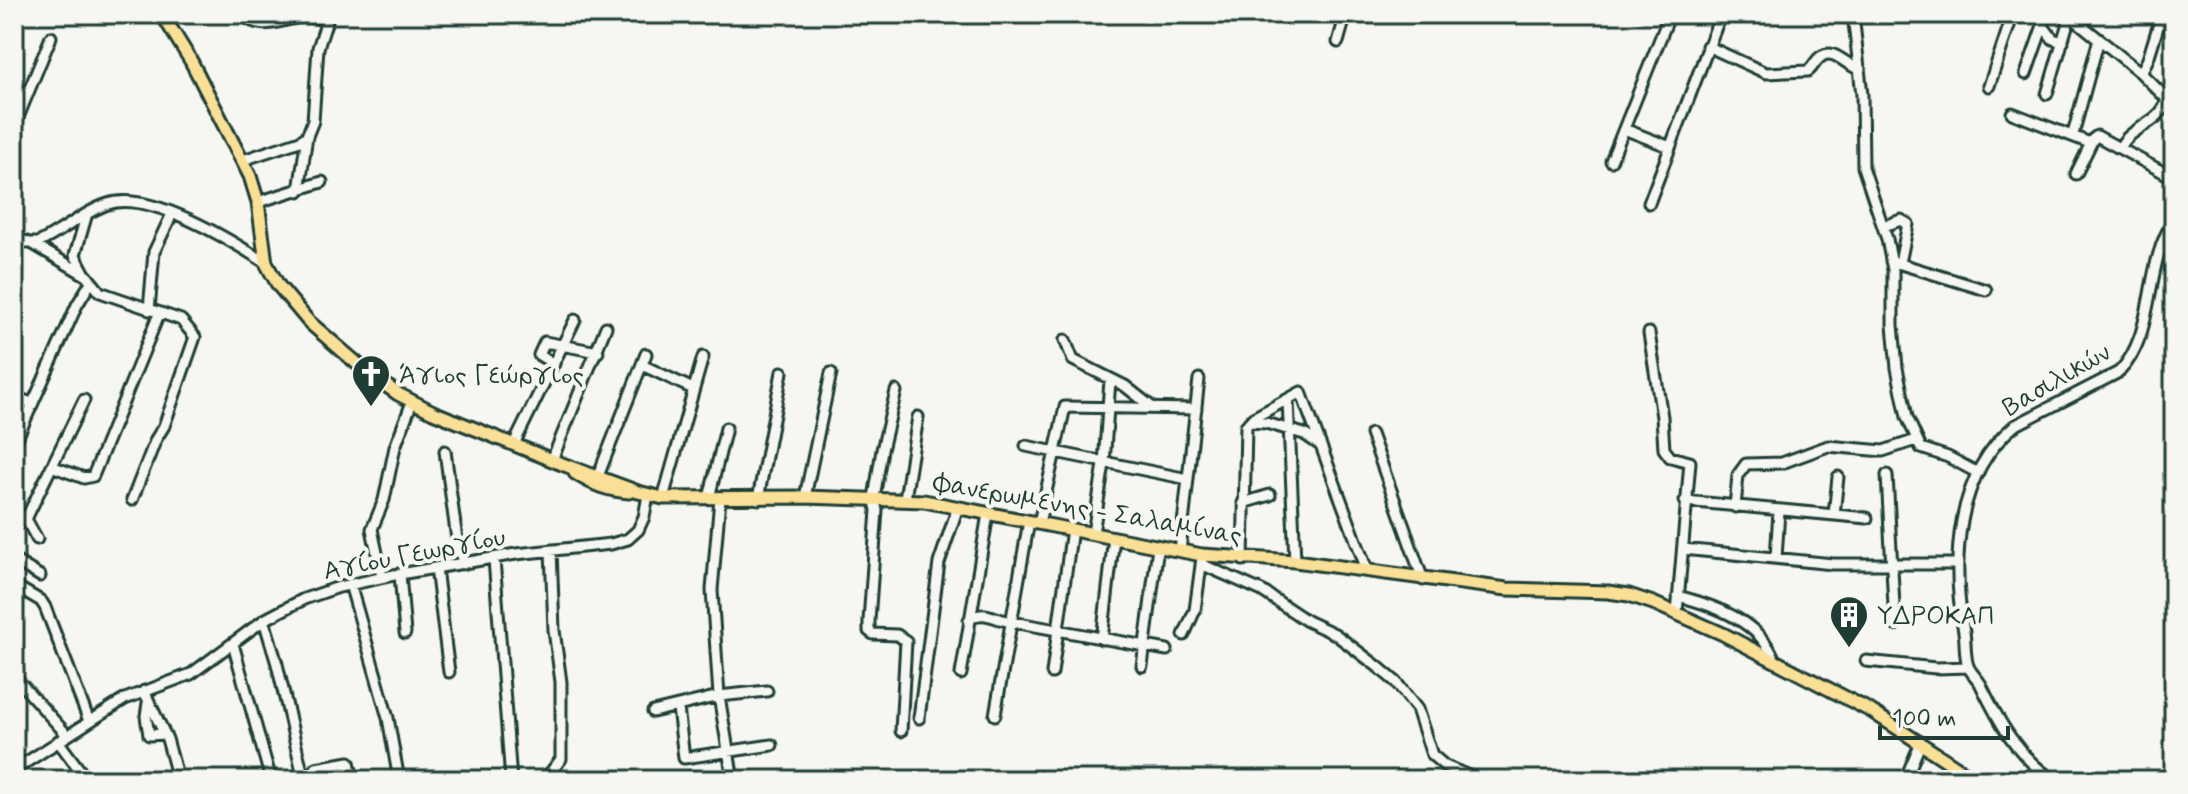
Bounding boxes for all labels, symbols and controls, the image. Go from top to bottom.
street label: Βασιλικών [1997,336,2117,425]
church icon: Άγιος Γεώργιος [350,353,392,408]
place label: Άγιος Γεώργιος [399,359,584,393]
street label: Φανερωμενης - Σαλαμίνας [930,466,1244,554]
street label: Αγίου Γεωργίου [320,521,508,589]
building icon: ΥΔΡΟΚΑΠ [1828,594,1870,649]
place label: ΥΔΡΟΚΑΠ [1877,600,1995,634]
scale bar [1880,690,2008,740]
text: 100 m [1892,704,1956,735]

